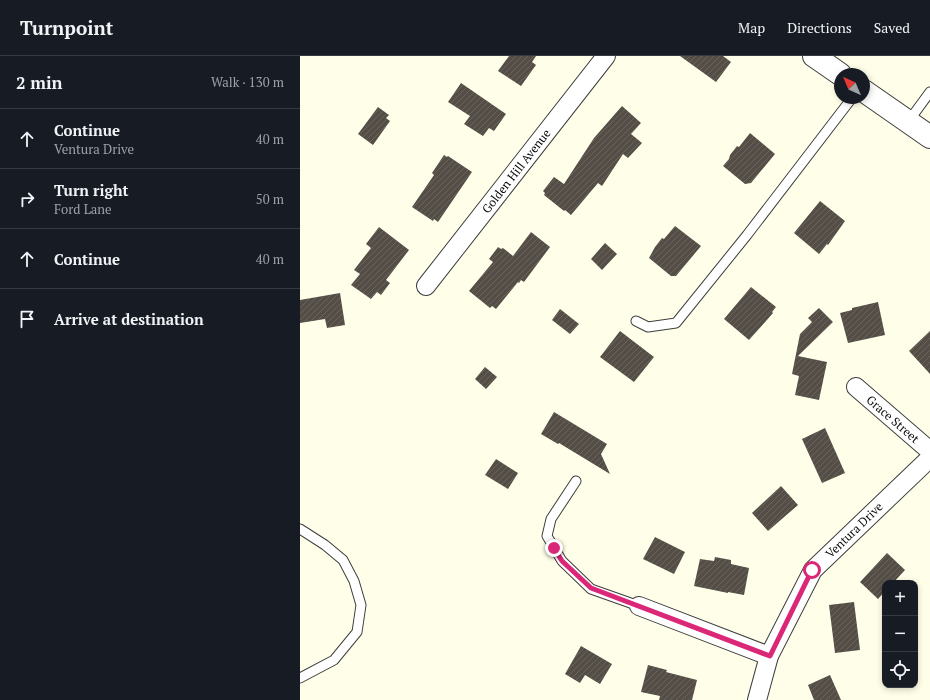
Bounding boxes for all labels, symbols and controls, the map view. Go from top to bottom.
text: Turnpoint [20,15,113,40]
text: Map [738,18,765,37]
text: Directions [787,18,852,37]
text: Saved [874,18,910,37]
north arrow [834,68,870,104]
text: 2 min [16,71,63,94]
text: Walk · 130 m [211,73,284,91]
text: Continue [54,120,120,140]
street label: Golden Hill Avenue [478,126,554,216]
icon: ahead [16,128,38,150]
text: 40 m [256,130,284,148]
text: Ventura Drive [54,140,134,158]
text: Turn right [54,180,129,200]
icon: right [16,188,38,210]
text: 50 m [256,190,284,208]
text: Ford Lane [54,200,112,218]
icon: ahead [16,248,38,270]
text: Continue [54,249,120,269]
text: 40 m [256,250,284,268]
icon: arrive [16,308,38,330]
text: Arrive at destination [54,309,204,329]
street label: Grace Street [863,392,923,446]
street label: Ventura Drive [822,499,886,561]
route end [545,539,563,557]
route start [803,561,821,579]
map controls [882,580,918,688]
button: + [882,580,918,616]
button: − [882,616,918,652]
button: locate [882,652,918,688]

